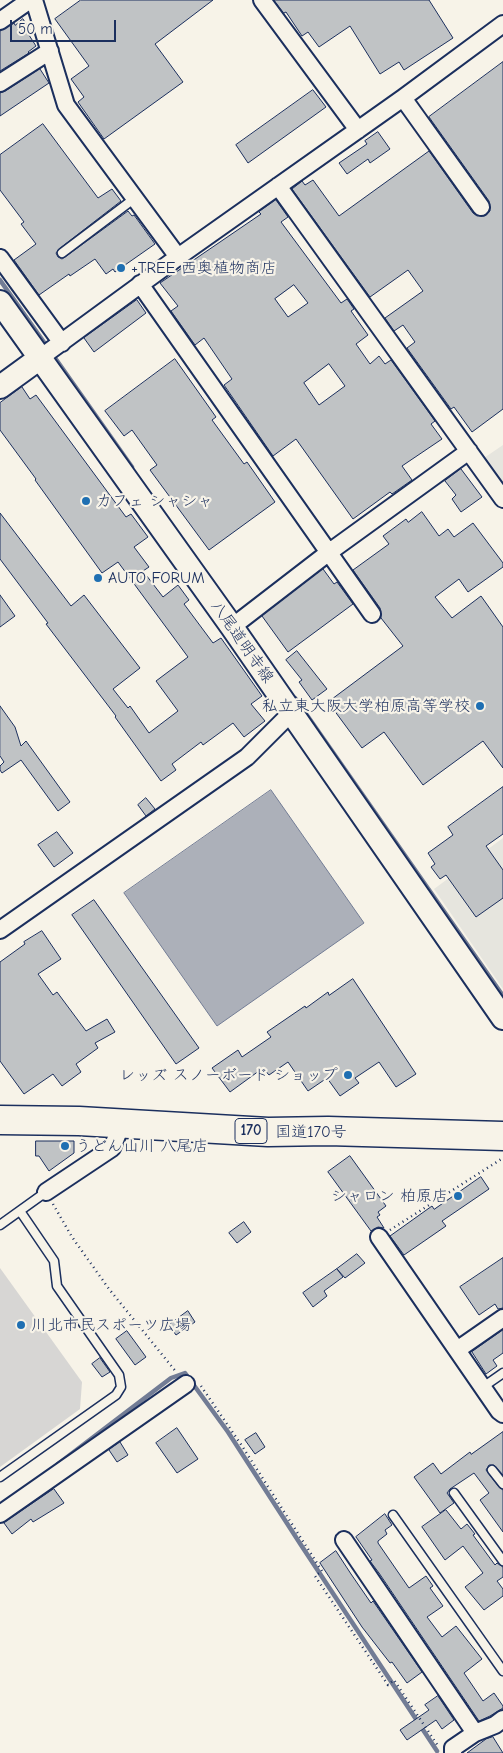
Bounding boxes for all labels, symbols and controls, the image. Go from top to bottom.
scale bar [12,10,119,42]
text: 50 m [18,20,53,38]
place label: +TREE 西奥植物商店 [131,258,277,278]
marker: +TREE 西奥植物商店 [115,262,127,274]
place label: カフェ シャシャ [96,491,213,511]
marker: カフェ シャシャ [80,495,92,507]
place label: AUTO FORUM [108,568,205,588]
marker: AUTO FORUM [92,572,104,584]
street label: 八尾道明寺線 [207,597,277,687]
place label: 私立東大阪大学柏原高等学校 [262,696,470,716]
marker: 私立東大阪大学柏原高等学校 [474,700,486,712]
place label: レッズ スノーボード ショップ [119,1065,338,1085]
marker: レッズ スノーボード ショップ [342,1069,354,1081]
road number: 170 [235,1118,267,1144]
street label: 国道170号 [275,1122,347,1142]
place label: うどん山川 八尾店 [75,1136,208,1156]
marker: うどん山川 八尾店 [59,1140,71,1152]
place label: シャロン 柏原店 [331,1186,448,1206]
marker: シャロン 柏原店 [452,1190,464,1202]
place label: 川北市民スポーツ広場 [31,1315,191,1335]
marker: 川北市民スポーツ広場 [15,1319,27,1331]

